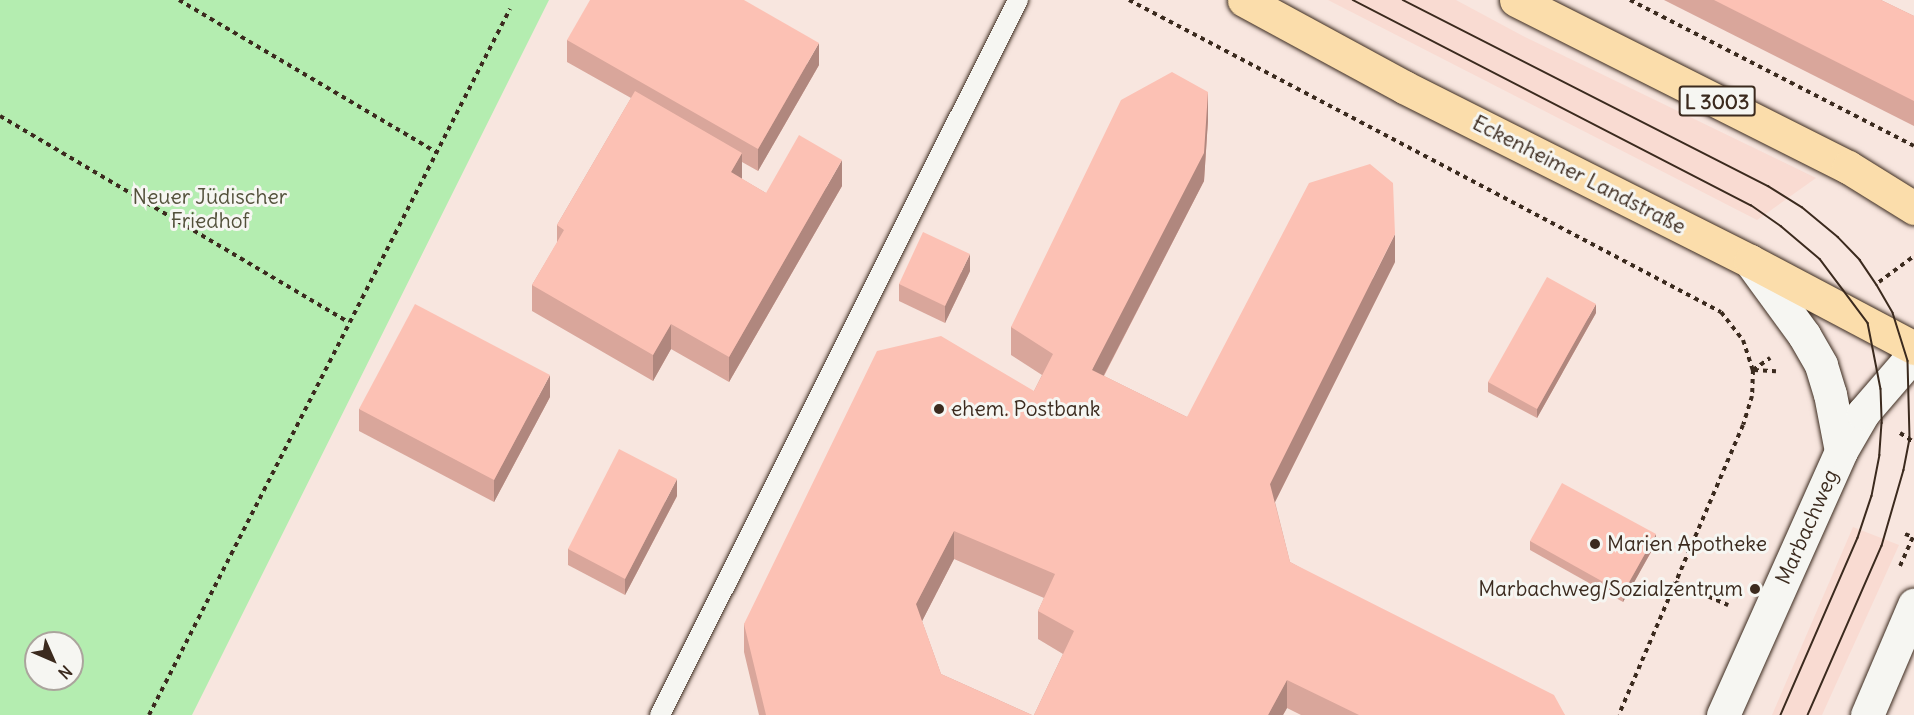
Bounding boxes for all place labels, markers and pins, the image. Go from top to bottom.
place label: ehem. Postbank [951,396,1101,422]
marker: ehem. Postbank [932,402,946,416]
place label: Marien Apotheke [1607,531,1767,557]
marker: Marien Apotheke [1588,537,1602,551]
place label: Marbachweg/Sozialzentrum [1478,576,1743,602]
marker: Marbachweg/Sozialzentrum [1748,582,1762,596]

